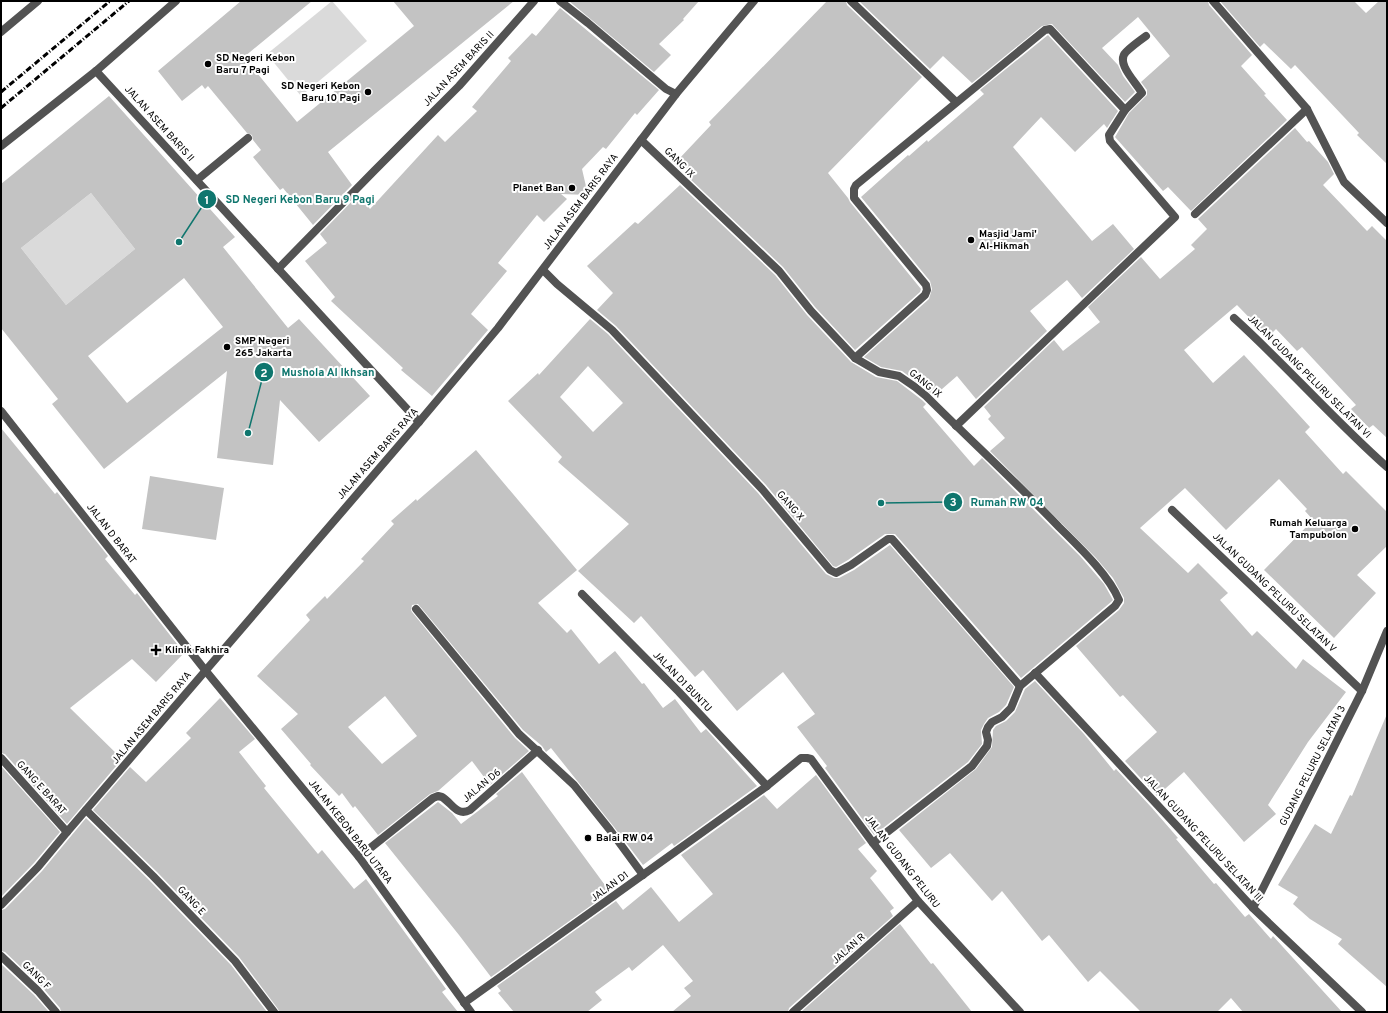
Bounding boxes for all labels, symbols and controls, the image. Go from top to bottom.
street label: JALAN ASEM BARIS II [421,29,497,109]
place label: SD Negeri Kebon Baru 7 Pagi [216,52,295,77]
marker: SD Negeri Kebon Baru 7 Pagi [203,59,213,69]
place label: SD Negeri Kebon Baru 10 Pagi [281,80,360,105]
street label: JALAN ASEM BARIS II [121,83,197,165]
marker: SD Negeri Kebon Baru 10 Pagi [363,87,373,97]
street label: GANG IX [661,145,697,181]
street label: JALAN ASEM BARIS RAYA [541,151,622,253]
place label: Planet Ban [513,182,564,195]
marker: Planet Ban [567,183,577,193]
callout: SD Negeri Kebon Baru 9 Pagi [197,188,382,211]
text: 1 [205,193,209,209]
text: SD Negeri Kebon Baru 9 Pagi [225,193,375,207]
place label: Masjid Jami' Al-Hikmah [979,228,1037,253]
marker: Masjid Jami' Al-Hikmah [966,235,976,245]
street label: JALAN GUDANG PELURU SELATAN VI [1244,312,1374,442]
place label: SMP Negeri 265 Jakarta [235,335,292,360]
marker: SMP Negeri 265 Jakarta [222,342,232,352]
callout: Mushola Al Ikhsan [254,361,383,384]
text: 2 [260,366,268,382]
text: Mushola Al Ikhsan [281,366,375,380]
street label: GANG IX [906,367,944,401]
street label: JALAN ASEM BARIS RAYA [335,405,421,502]
street label: GANG X [773,488,807,524]
callout: Rumah RW 04 [943,490,1052,513]
text: 3 [949,495,957,511]
text: Rumah RW 04 [971,496,1043,510]
street label: JALAN D BARAT [83,501,139,567]
place label: Rumah Keluarga Tampubolon [1270,517,1347,542]
marker: Rumah Keluarga Tampubolon [1350,524,1360,534]
street label: JALAN GUDANG PELURU SELATAN V [1209,530,1339,656]
marker: Klinik Fakhira [150,644,162,656]
place label: Klinik Fakhira [165,644,229,657]
street label: JALAN D1 BUNTU [650,649,714,715]
street label: JALAN ASEM BARIS RAYA [109,669,195,767]
street label: GUDANG PELURU SELATAN 3 [1277,704,1349,828]
street label: GANG E BARAT [13,758,69,818]
street label: JALAN D6 [460,766,504,806]
street label: JALAN GUDANG PELURU SELATAN III [1141,773,1265,905]
street label: JALAN KEBON BARU UTARA [305,777,395,887]
street label: JALAN GUDANG PELURU [862,813,942,911]
place label: Balai RW 04 [596,832,653,845]
marker: Balai RW 04 [583,833,593,843]
street label: JALAN D1 [588,869,632,905]
street label: GANG E [174,884,208,918]
street label: JALAN R [830,931,868,967]
street label: GANG F [19,959,53,993]

